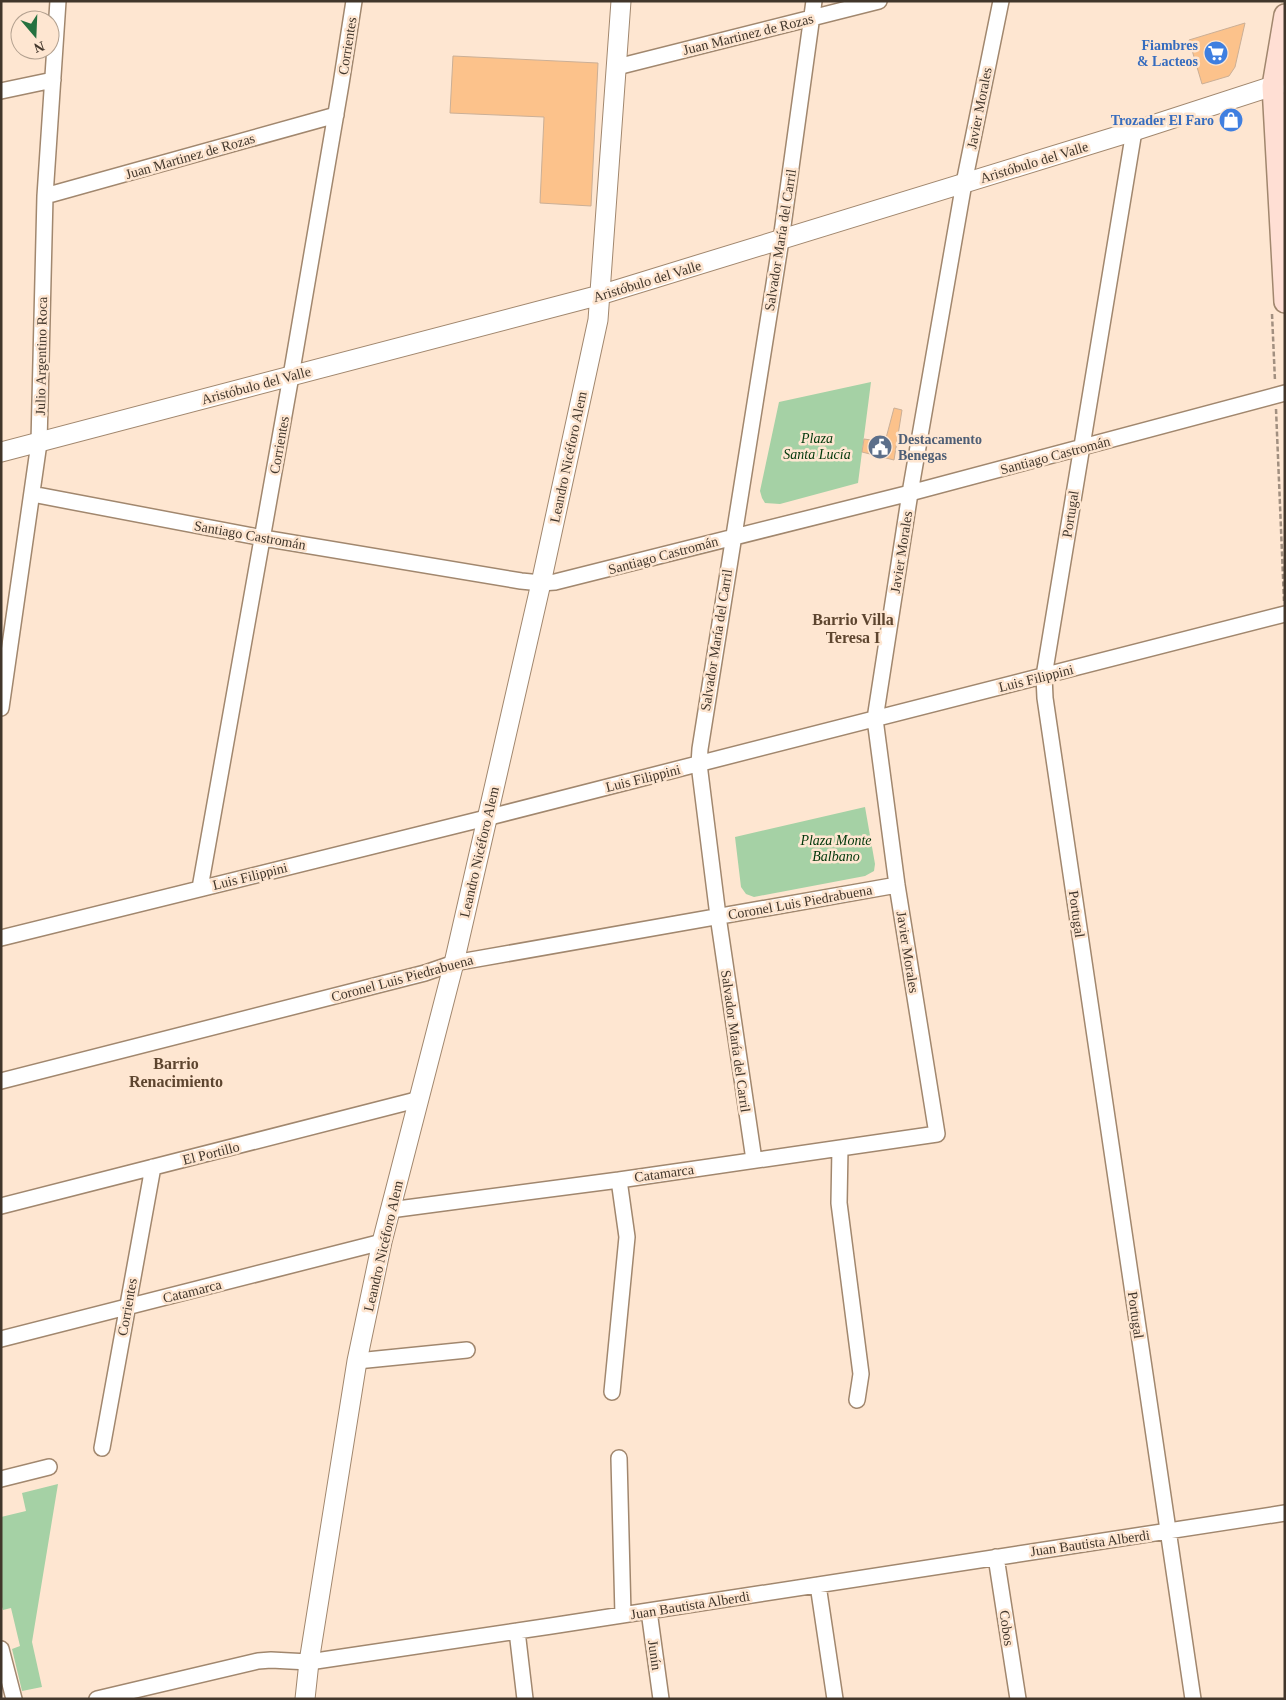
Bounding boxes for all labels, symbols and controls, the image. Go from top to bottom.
north arrow [10,10,60,60]
street label: Juan Martinez de Rozas [681,11,815,58]
street label: Corrientes [336,16,359,76]
text: N [32,38,46,56]
place label: Fiambres & Lacteos [1137,38,1199,69]
supermarket icon: Fiambres & Lacteos [1203,40,1229,66]
street label: Javier Morales [964,66,995,150]
shop icon: Trozader El Faro [1218,107,1244,133]
place label: Trozader El Faro [1111,113,1214,128]
street label: Juan Martinez de Rozas [124,131,257,182]
street label: Aristóbulo del Valle [978,139,1090,186]
street label: Salvador María del Carril [762,168,799,312]
street label: Aristóbulo del Valle [591,258,703,305]
street label: Julio Argentino Roca [33,296,50,415]
street label: Aristóbulo del Valle [200,364,312,407]
street label: Leandro Nicéforo Alem [547,390,590,524]
street label: Corrientes [267,415,292,475]
park label: Plaza Santa Lucía [783,431,851,462]
place label: Destacamento Benegas [898,432,982,463]
public building icon: Destacamento Benegas [867,434,893,460]
street label: Santiago Castromán [999,434,1112,477]
street label: Portugal [1059,489,1082,539]
street label: Javier Morales [888,510,915,594]
street label: Santiago Castromán [193,518,307,553]
street label: Santiago Castromán [607,534,720,577]
street label: Salvador María del Carril [698,568,735,712]
district label: Barrio Villa Teresa I [812,611,894,646]
street label: Luis Filippini [997,662,1075,695]
street label: Luis Filippini [604,762,682,795]
street label: Leandro Nicéforo Alem [457,785,502,919]
park label: Plaza Monte Balbano [799,833,872,864]
street label: Luis Filippini [211,860,289,893]
street label: Coronel Luis Piedrabuena [727,882,874,923]
street label: Portugal [1066,890,1087,939]
street label: Javier Morales [894,910,921,994]
street label: Coronel Luis Piedrabuena [330,952,475,1005]
street label: Salvador María del Carril [718,969,753,1113]
district label: Barrio Renacimiento [129,1055,223,1090]
street label: El Portillo [181,1139,241,1168]
street label: Catamarca [633,1162,696,1185]
street label: Leandro Nicéforo Alem [361,1179,406,1313]
street label: Corrientes [115,1277,140,1337]
street label: Catamarca [161,1277,224,1306]
street label: Portugal [1125,1291,1146,1340]
street label: Juan Bautista Alberdi [1029,1528,1151,1559]
street label: Juan Bautista Alberdi [629,1589,751,1622]
street label: Cobos [997,1609,1016,1647]
street label: Junín [645,1639,664,1671]

